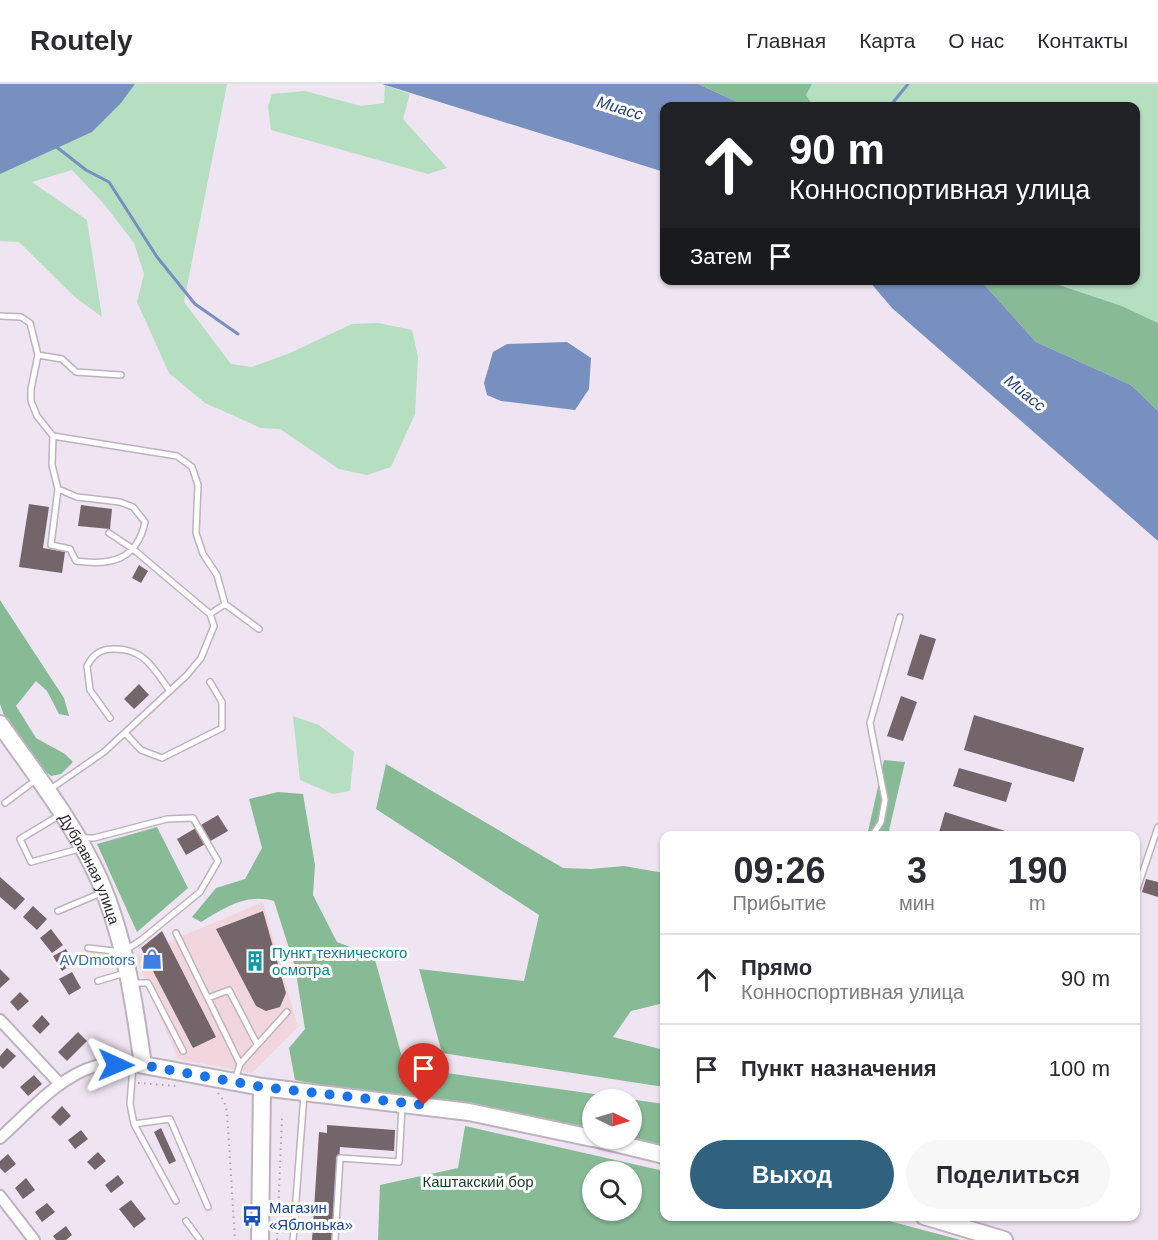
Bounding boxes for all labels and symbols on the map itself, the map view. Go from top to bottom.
water label: Миасс [595,93,645,123]
water label: Миасс [1001,372,1049,414]
street label: Дубравная улица [56,810,124,927]
place label: Пункт технического осмотра [272,944,407,978]
shop icon: AVDmotors [140,947,164,971]
building icon: Пункт технического осмотра [243,949,267,973]
place label: AVDmotors [59,951,135,968]
position arrow [84,1033,148,1097]
pin [398,1043,449,1105]
north arrow [582,1089,642,1149]
park label: Каштакский бор [422,1173,534,1190]
place label: Магазин «Яблонька» [269,1199,353,1233]
bus stop icon: Магазин «Яблонька» [240,1204,264,1228]

